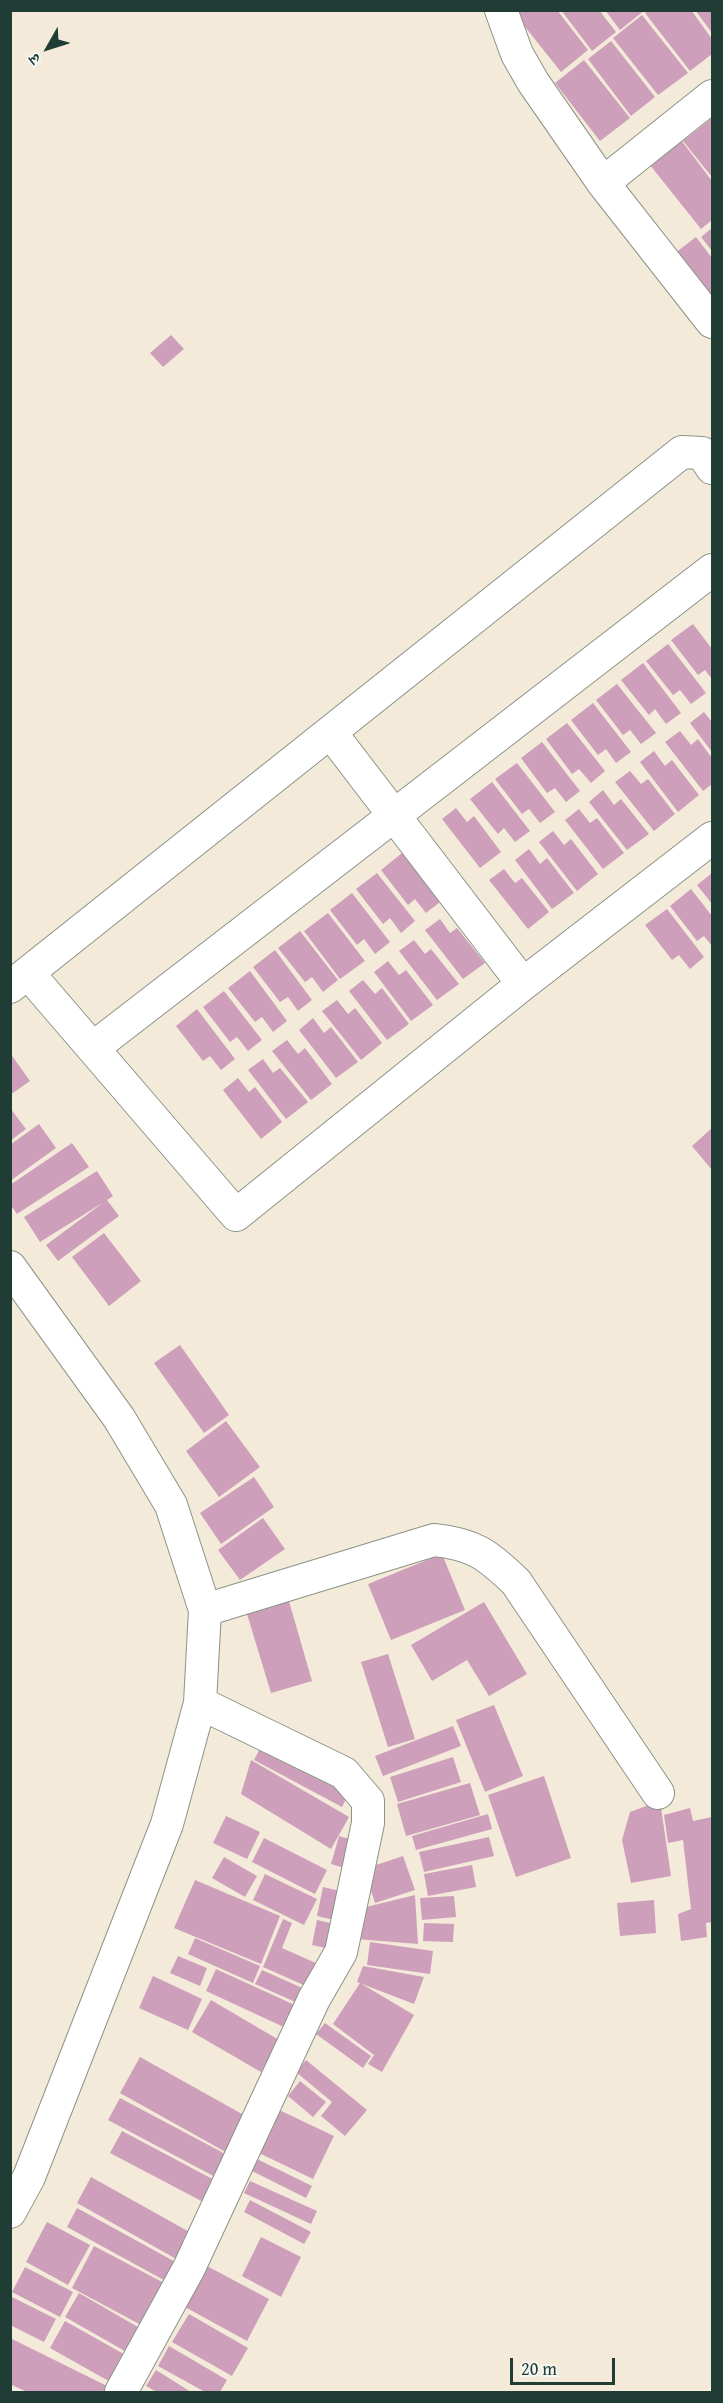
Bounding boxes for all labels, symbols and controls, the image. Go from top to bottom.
north arrow [18,18,78,78]
text: उ [22,49,46,70]
scale bar [513,2346,618,2384]
text: 20 m [521,2355,557,2382]

